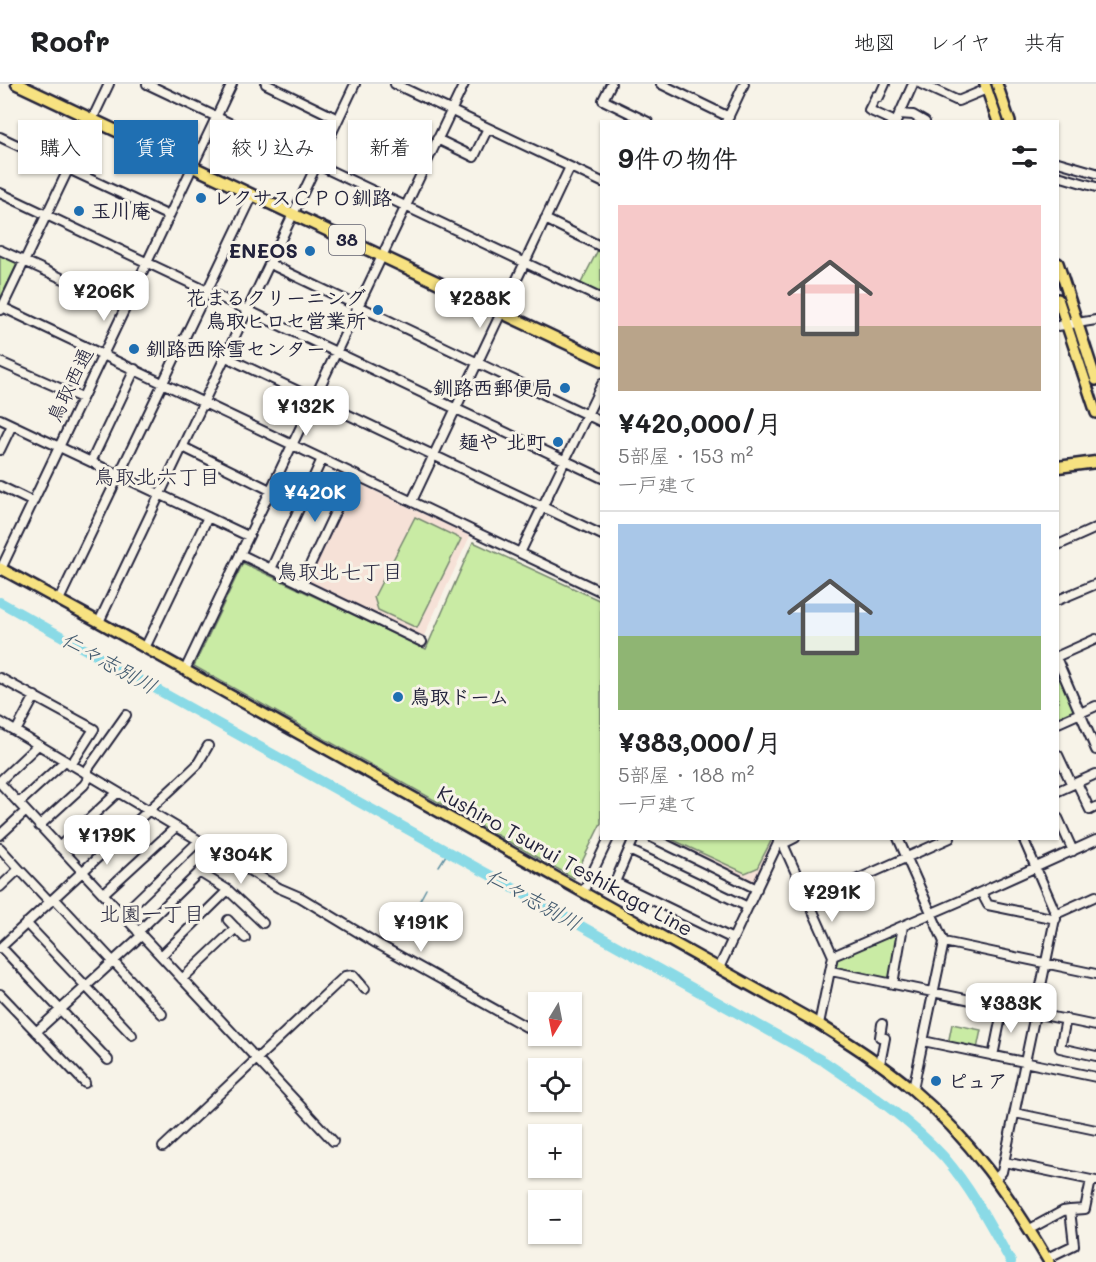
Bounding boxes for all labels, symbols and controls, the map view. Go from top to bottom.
text: Roofr [30,23,110,59]
text: 地図 [854,28,896,55]
text: レイヤ [929,28,991,55]
text: 共有 [1024,28,1066,55]
chip: 購入 [18,120,102,174]
chip: 賃貸 [114,120,198,174]
chip: 絞り込み [210,120,336,174]
chip: 新着 [348,120,432,174]
icon: filters [1008,140,1041,173]
text: 9件の物件 [618,141,738,175]
place label: レクサスＣＰＯ釧路 [213,184,393,210]
marker: レクサスＣＰＯ釧路 [194,191,208,205]
place label: 玉川庵 [91,197,151,223]
marker: 玉川庵 [72,204,86,218]
road number: 38 [329,225,365,255]
place label: ENEOS [228,237,298,263]
marker: ENEOS [303,244,317,258]
icon: home [776,244,884,352]
pin: ¥206K [62,271,146,322]
text: ¥206K [73,277,135,303]
pin: ¥288K [438,278,522,329]
place label: 花まるクリーニング 鳥取ヒロセ営業所 [186,284,366,333]
text: ¥288K [449,284,511,310]
marker: 花まるクリーニング 鳥取ヒロセ営業所 [371,303,385,317]
place label: 釧路西除雪センター [146,335,326,361]
marker: 釧路西除雪センター [127,342,141,356]
street label: 鳥取西通 [40,343,98,426]
place label: 釧路西郵便局 [433,374,553,400]
marker: 釧路西郵便局 [558,381,572,395]
pin: ¥132K [264,386,348,437]
text: ¥132K [277,392,335,418]
text: ¥420,000/月 [618,406,782,440]
place label: 麺や 北町 [459,428,546,454]
marker: 麺や 北町 [551,435,565,449]
text: 5部屋 · 153 m² [618,442,753,468]
district label: 鳥取北六丁目 [94,462,220,489]
text: 一戸建て [618,471,698,497]
pin: ¥420K [273,472,357,523]
text: ¥420K [284,478,346,504]
district label: 鳥取北七丁目 [277,557,403,584]
icon: home [776,563,884,671]
water label: 仁々志別川 [57,624,162,699]
place label: 鳥取ドーム [410,683,509,709]
marker: 鳥取ドーム [391,690,405,704]
text: ¥383,000/月 [618,725,782,759]
text: 5部屋 · 188 m² [618,761,754,787]
street label: Kushiro Tsurui Teshikaga Line [433,779,698,941]
text: 一戸建て [618,790,698,816]
pin: ¥179K [65,815,149,866]
text: ¥179K [78,821,136,847]
pin: ¥304K [199,834,283,885]
text: ¥304K [209,840,273,866]
water label: 仁々志別川 [481,861,586,936]
pin: ¥291K [790,872,874,923]
text: ¥291K [803,878,861,904]
district label: 北園一丁目 [100,899,205,926]
pin: ¥191K [379,902,463,953]
text: ¥191K [393,908,449,934]
pin: ¥383K [969,983,1053,1034]
text: ¥383K [980,989,1042,1015]
north arrow [528,992,582,1046]
map controls [528,992,582,1244]
button: locate [528,1058,582,1112]
place label: ピュア [948,1067,1007,1093]
marker: ピュア [929,1074,943,1088]
button: + [528,1124,582,1178]
button: − [528,1190,582,1244]

